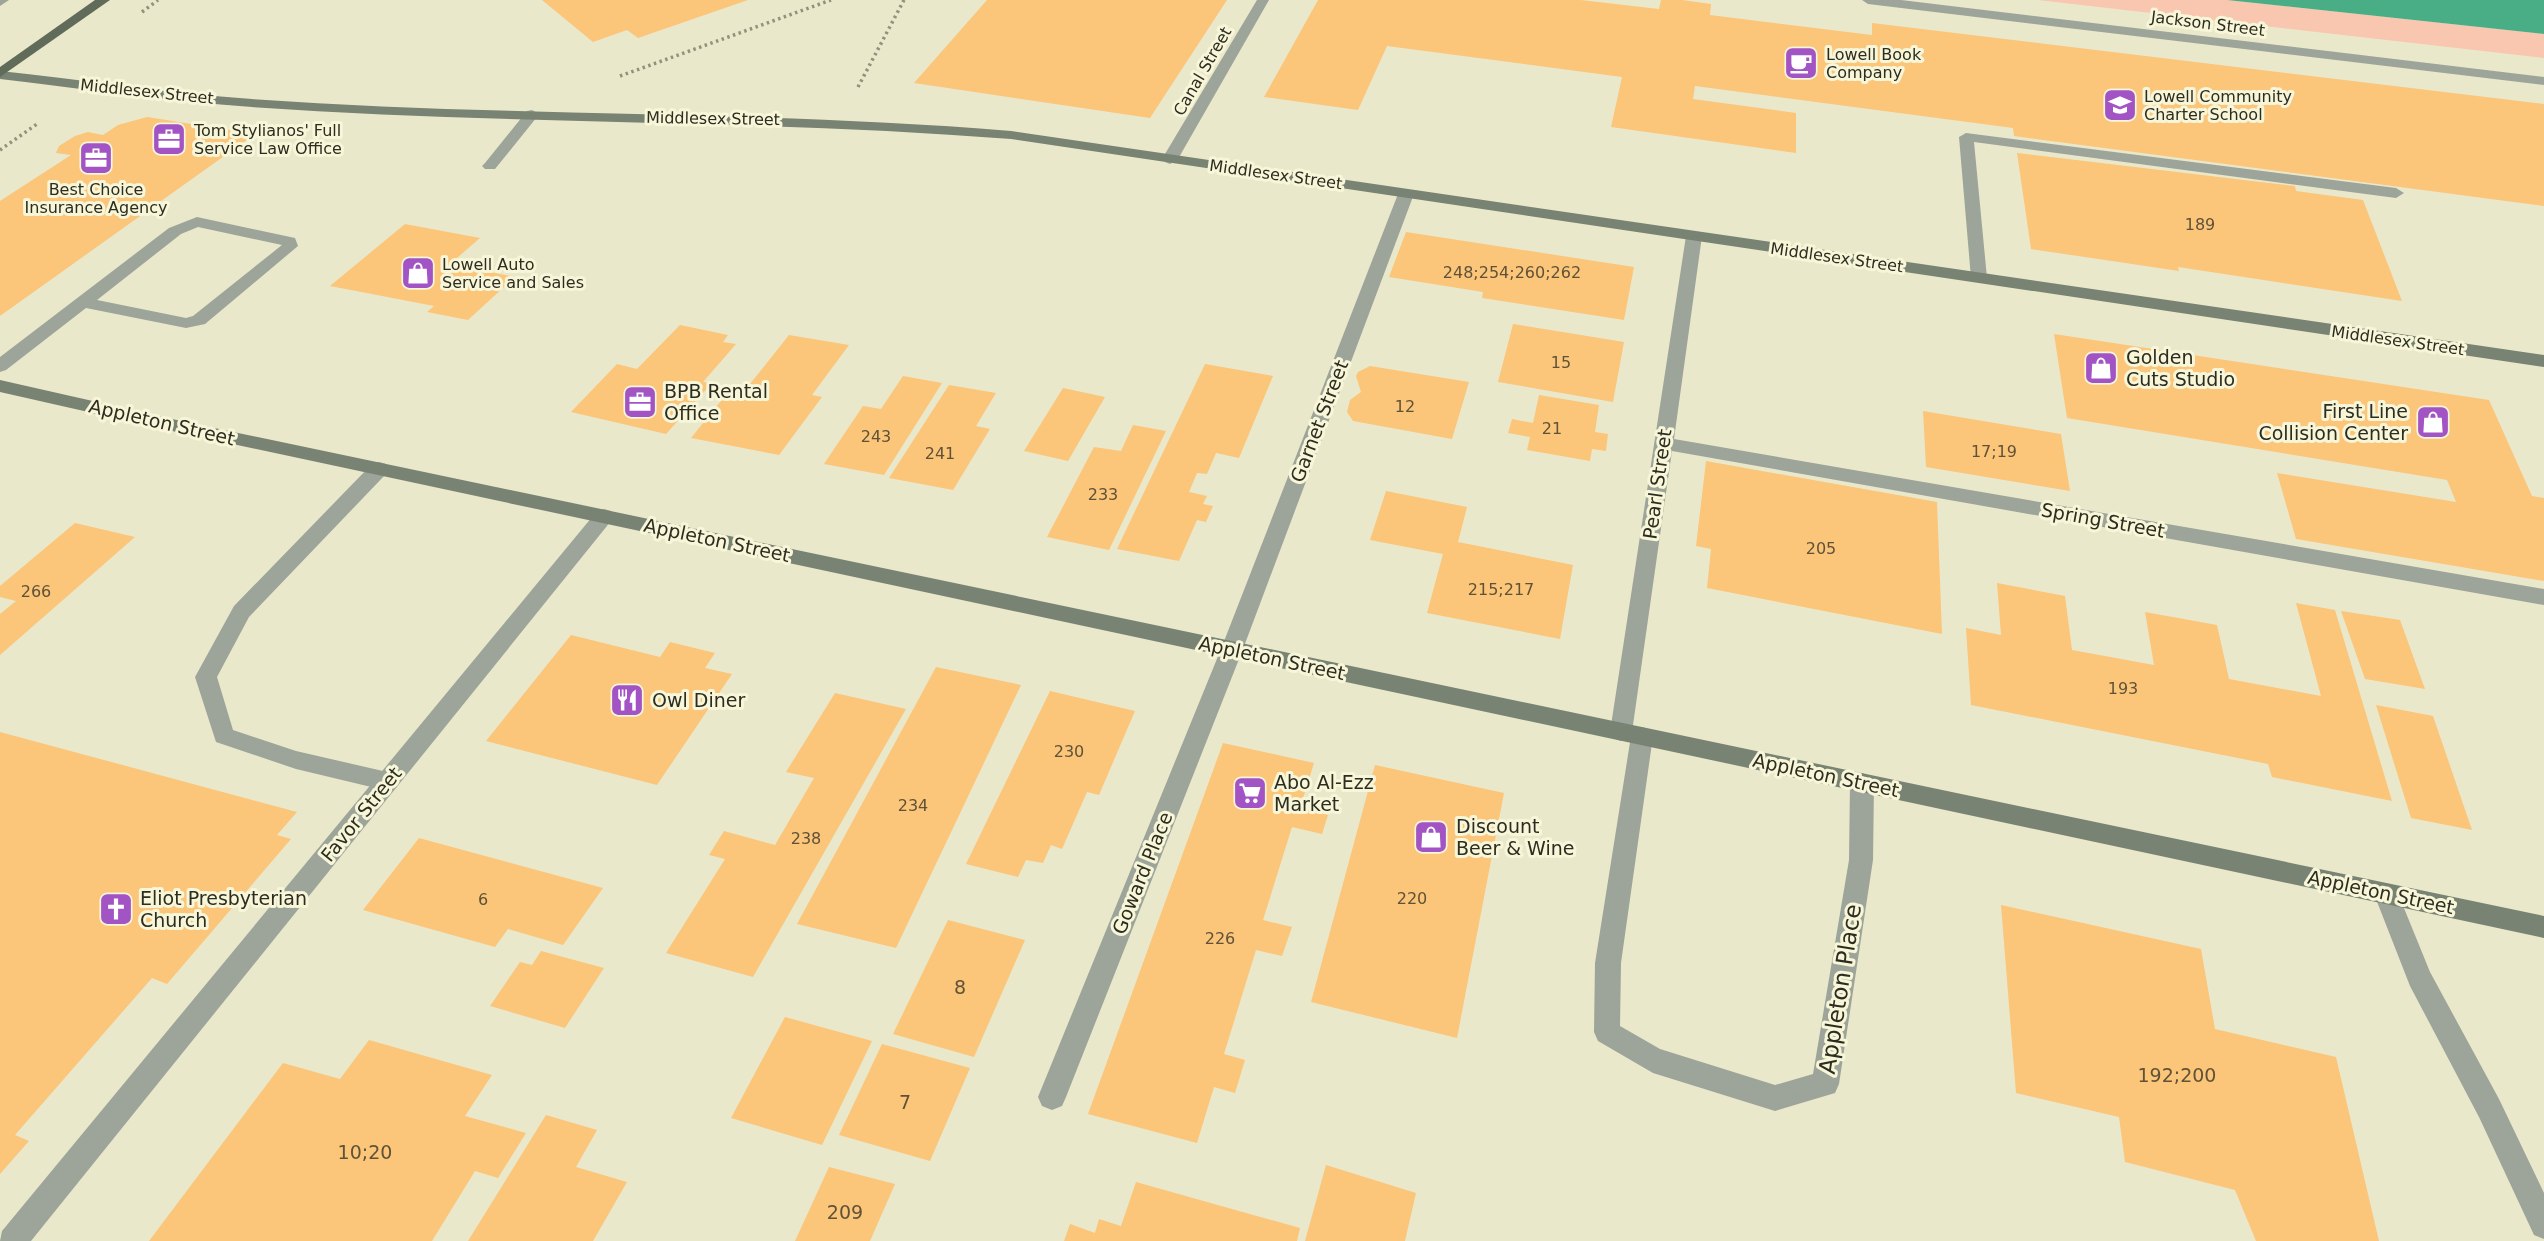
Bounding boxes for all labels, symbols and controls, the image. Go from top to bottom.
street label: Jackson Street [2149,7,2266,40]
street label: Canal Street [1169,24,1235,119]
cafe icon: Lowell Book Company [1782,44,1820,82]
place label: Lowell Book Company [1826,45,1922,82]
street label: Middlesex Street [79,75,215,108]
school or university icon: Lowell Community Charter School [2101,86,2139,124]
place label: Lowell Community Charter School [2144,87,2292,124]
street label: Middlesex Street [646,108,780,129]
office icon: Tom Stylianos' Full Service Law Office [150,120,188,158]
place label: Tom Stylianos' Full Service Law Office [193,121,342,158]
office icon: Best Choice Insurance Agency [77,139,115,177]
street label: Middlesex Street [1208,156,1344,193]
place label: Best Choice Insurance Agency [25,180,167,217]
house number: 189 [2185,215,2215,234]
street label: Middlesex Street [1769,239,1905,276]
shop icon: Lowell Auto Service and Sales [399,254,437,292]
place label: Lowell Auto Service and Sales [442,255,584,292]
house number: 248;254;260;262 [1443,263,1581,282]
street label: Middlesex Street [2330,322,2466,359]
place label: Golden Cuts Studio [2126,346,2235,390]
shop icon: Golden Cuts Studio [2082,349,2120,387]
house number: 15 [1551,353,1571,372]
street label: Garnet Street [1286,357,1352,485]
place label: BPB Rental Office [664,380,768,424]
office icon: BPB Rental Office [621,383,659,421]
street label: Appleton Street [87,395,237,449]
house number: 12 [1395,397,1415,416]
place label: First Line Collision Center [2258,400,2408,444]
shop icon: First Line Collision Center [2414,403,2452,441]
house number: 21 [1542,419,1562,438]
house number: 243 [861,427,891,446]
street label: Pearl Street [1638,428,1676,540]
house number: 17;19 [1971,442,2017,461]
house number: 241 [925,444,955,463]
house number: 233 [1088,485,1118,504]
street label: Spring Street [2039,498,2167,542]
street label: Appleton Street [642,514,792,566]
house number: 205 [1806,539,1836,558]
house number: 215;217 [1468,580,1534,599]
house number: 266 [21,582,51,601]
street label: Appleton Street [1197,632,1347,684]
house number: 193 [2108,679,2138,698]
restaurant icon: Owl Diner [608,681,646,719]
place label: Owl Diner [652,689,745,711]
house number: 230 [1054,742,1084,761]
street label: Appleton Street [1751,749,1901,801]
street label: Favor Street [316,762,406,866]
place label: Abo Al-Ezz Market [1274,771,1374,815]
supermarket icon: Abo Al-Ezz Market [1231,774,1269,812]
house number: 234 [898,796,928,815]
street label: Goward Place [1108,809,1176,937]
place label: Discount Beer & Wine [1456,815,1575,859]
shop icon: Discount Beer & Wine [1412,818,1450,856]
house number: 238 [791,829,821,848]
street label: Appleton Street [2306,866,2456,918]
place label: Eliot Presbyterian Church [140,887,307,931]
house number: 220 [1397,889,1427,908]
church icon: Eliot Presbyterian Church [97,890,135,928]
house number: 6 [478,890,488,909]
street label: Appleton Place [1814,902,1866,1076]
house number: 226 [1205,929,1235,948]
house number: 8 [954,976,966,998]
house number: 192;200 [2138,1064,2216,1086]
house number: 7 [899,1091,911,1113]
house number: 10;20 [338,1141,392,1163]
house number: 209 [827,1201,863,1223]

